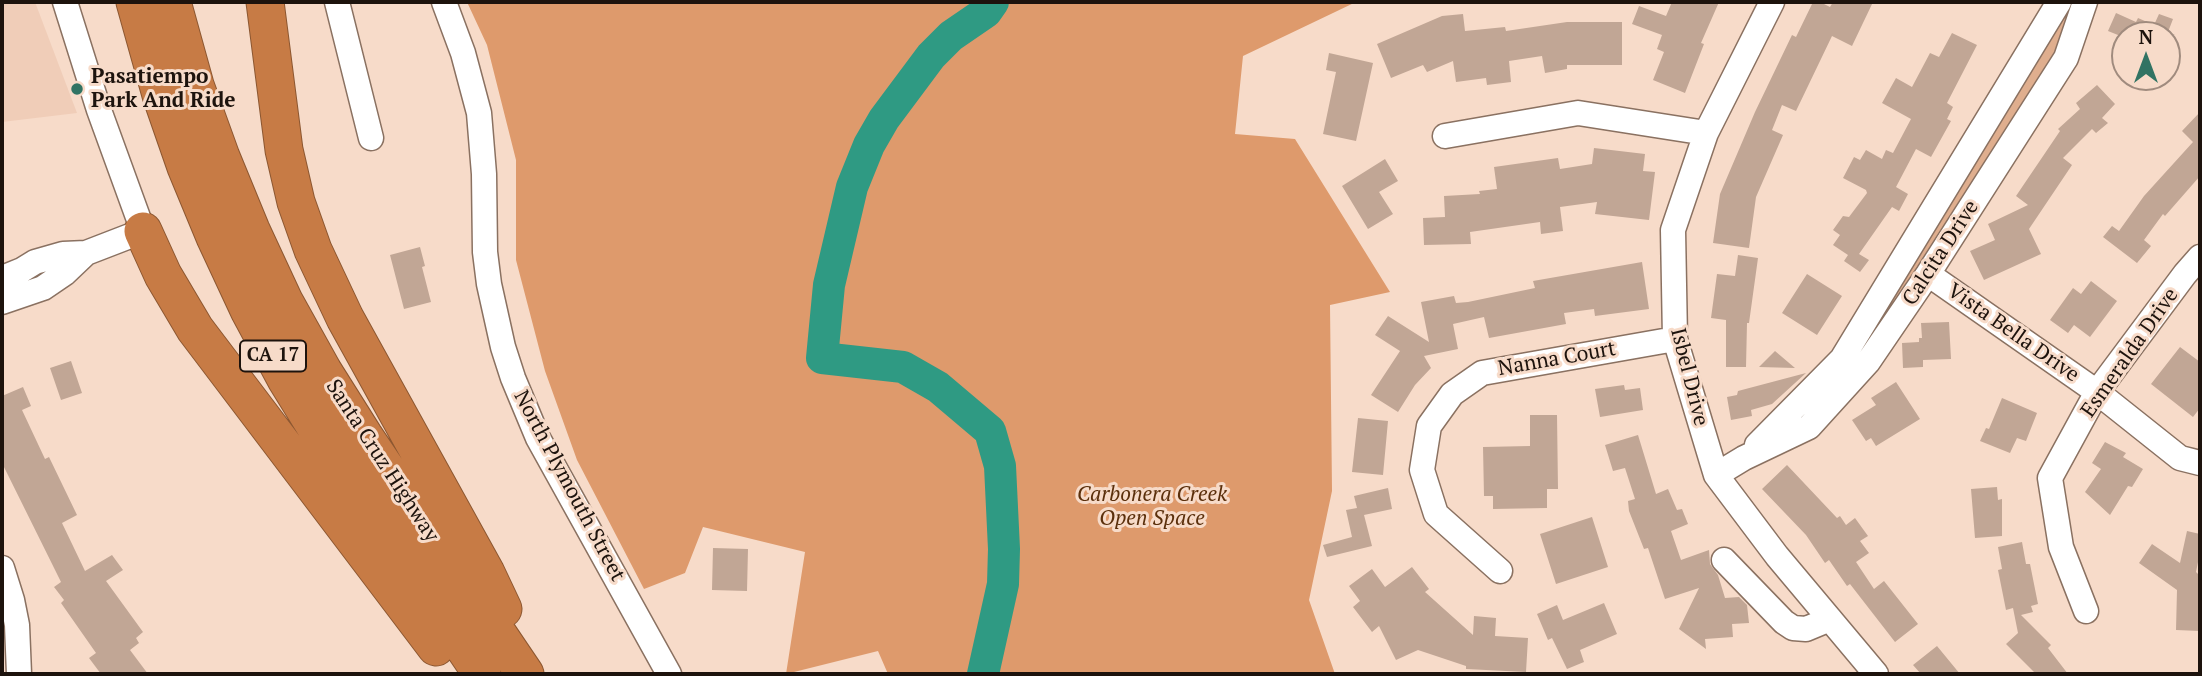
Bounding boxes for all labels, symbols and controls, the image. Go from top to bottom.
north arrow [2111,21,2181,91]
text: N [2139,24,2153,49]
place label: Pasatiempo Park And Ride [91,64,236,114]
marker: Pasatiempo Park And Ride [69,81,85,97]
street label: Calcita Drive [1898,196,1984,310]
street label: Vista Bella Drive [1942,278,2084,388]
street label: Esmeralda Drive [2076,283,2184,423]
street label: Isbel Drive [1665,325,1713,429]
street label: Nanna Court [1496,336,1618,382]
road number: CA 17 [240,340,306,372]
street label: Santa Cruz Highway [320,375,444,547]
street label: North Plymouth Street [508,386,630,586]
park label: Carbonera Creek Open Space [1077,482,1227,532]

